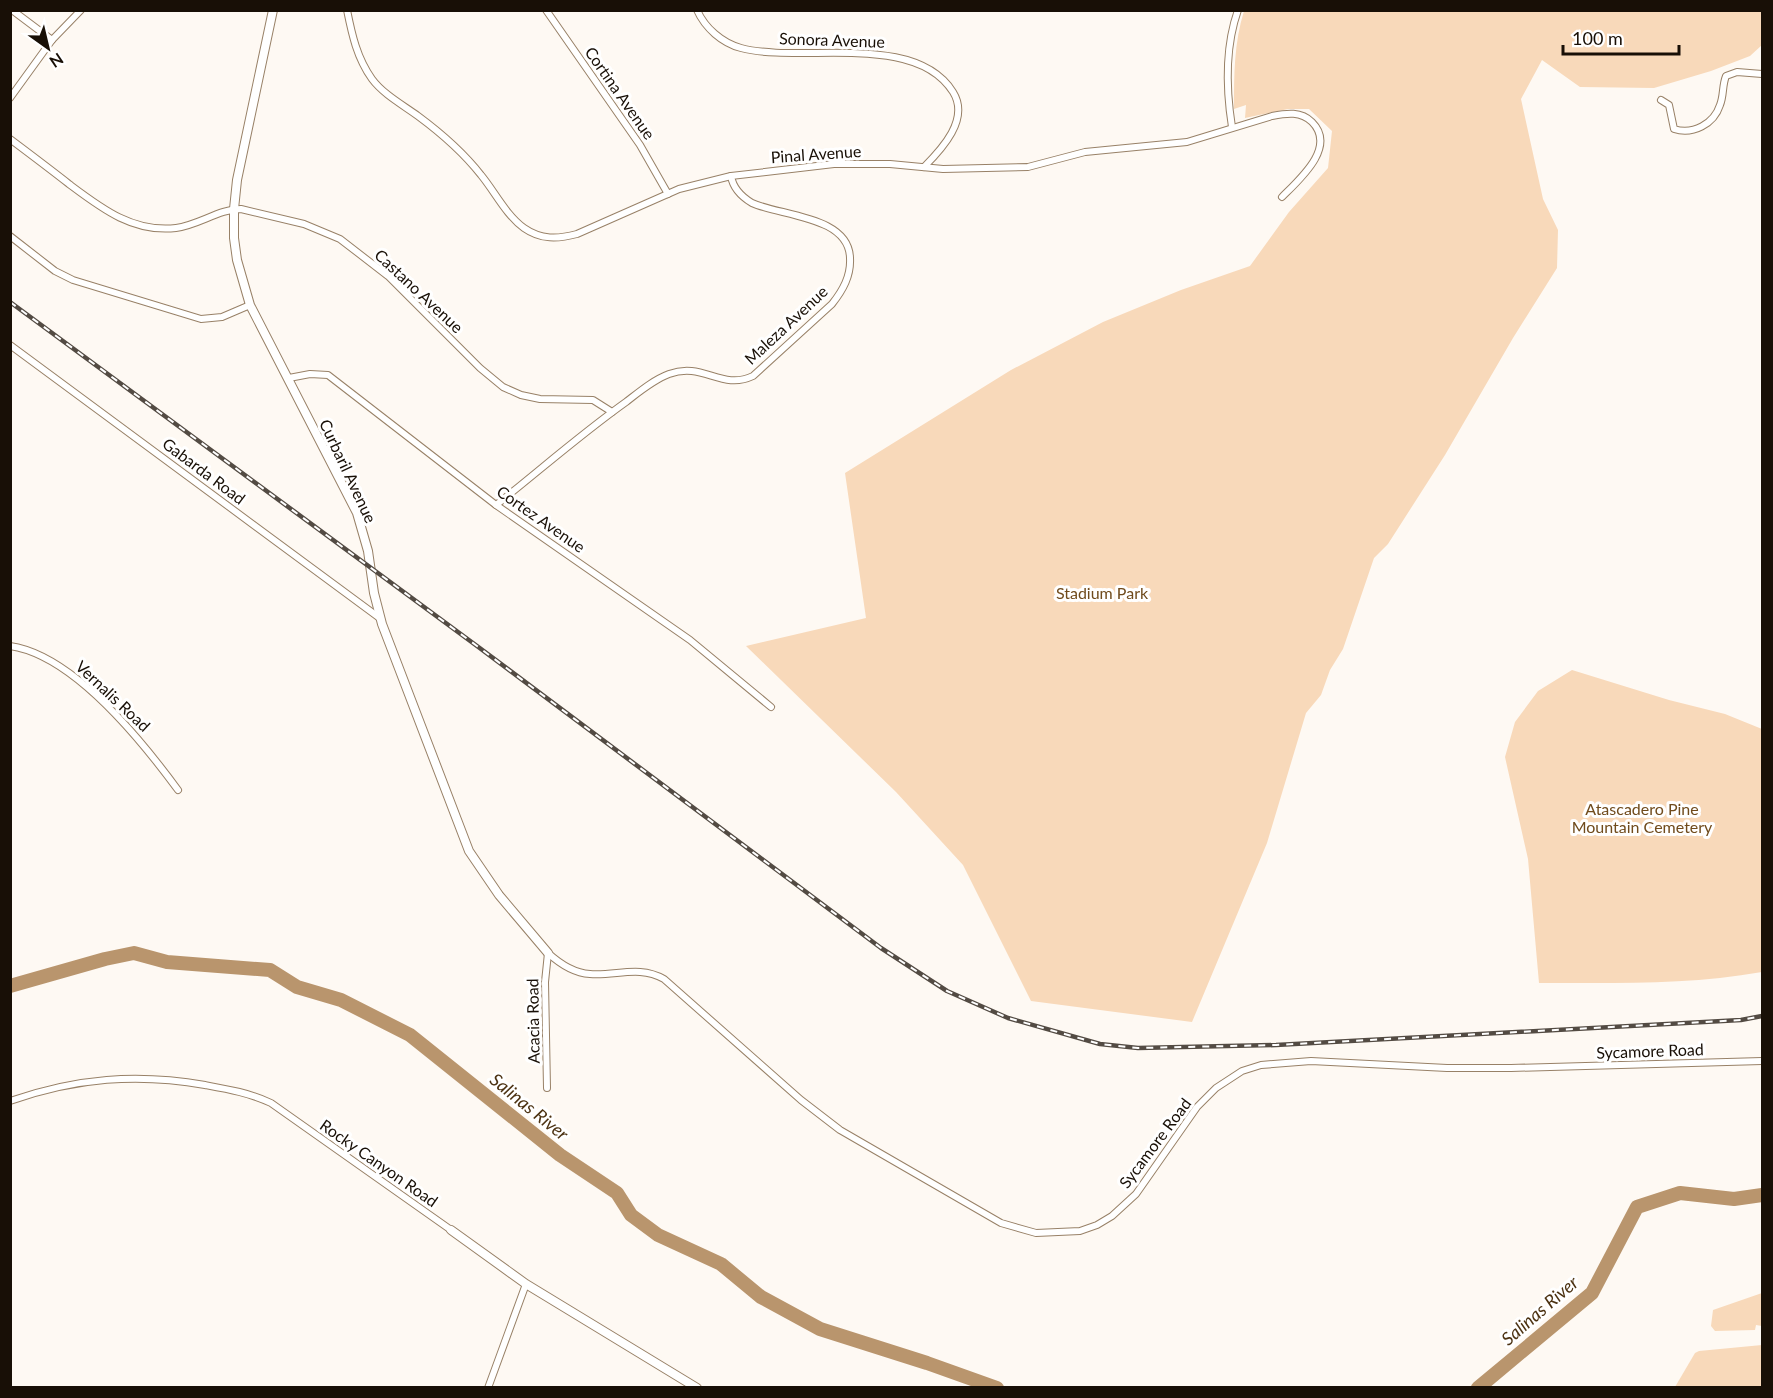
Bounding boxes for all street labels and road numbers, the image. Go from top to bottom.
street label: Sonora Avenue [779,28,885,51]
street label: Cortina Avenue [581,43,659,143]
street label: Pinal Avenue [770,141,862,166]
street label: Castano Avenue [371,245,467,336]
street label: Maleza Avenue [740,281,831,368]
street label: Curbaril Avenue [316,416,381,526]
street label: Gabarda Road [159,433,249,508]
street label: Cortez Avenue [494,481,589,556]
street label: Vernalis Road [72,656,155,735]
street label: Acacia Road [522,978,543,1064]
street label: Sycamore Road [1596,1039,1704,1062]
street label: Sycamore Road [1115,1094,1195,1191]
street label: Rocky Canyon Road [317,1115,442,1210]

